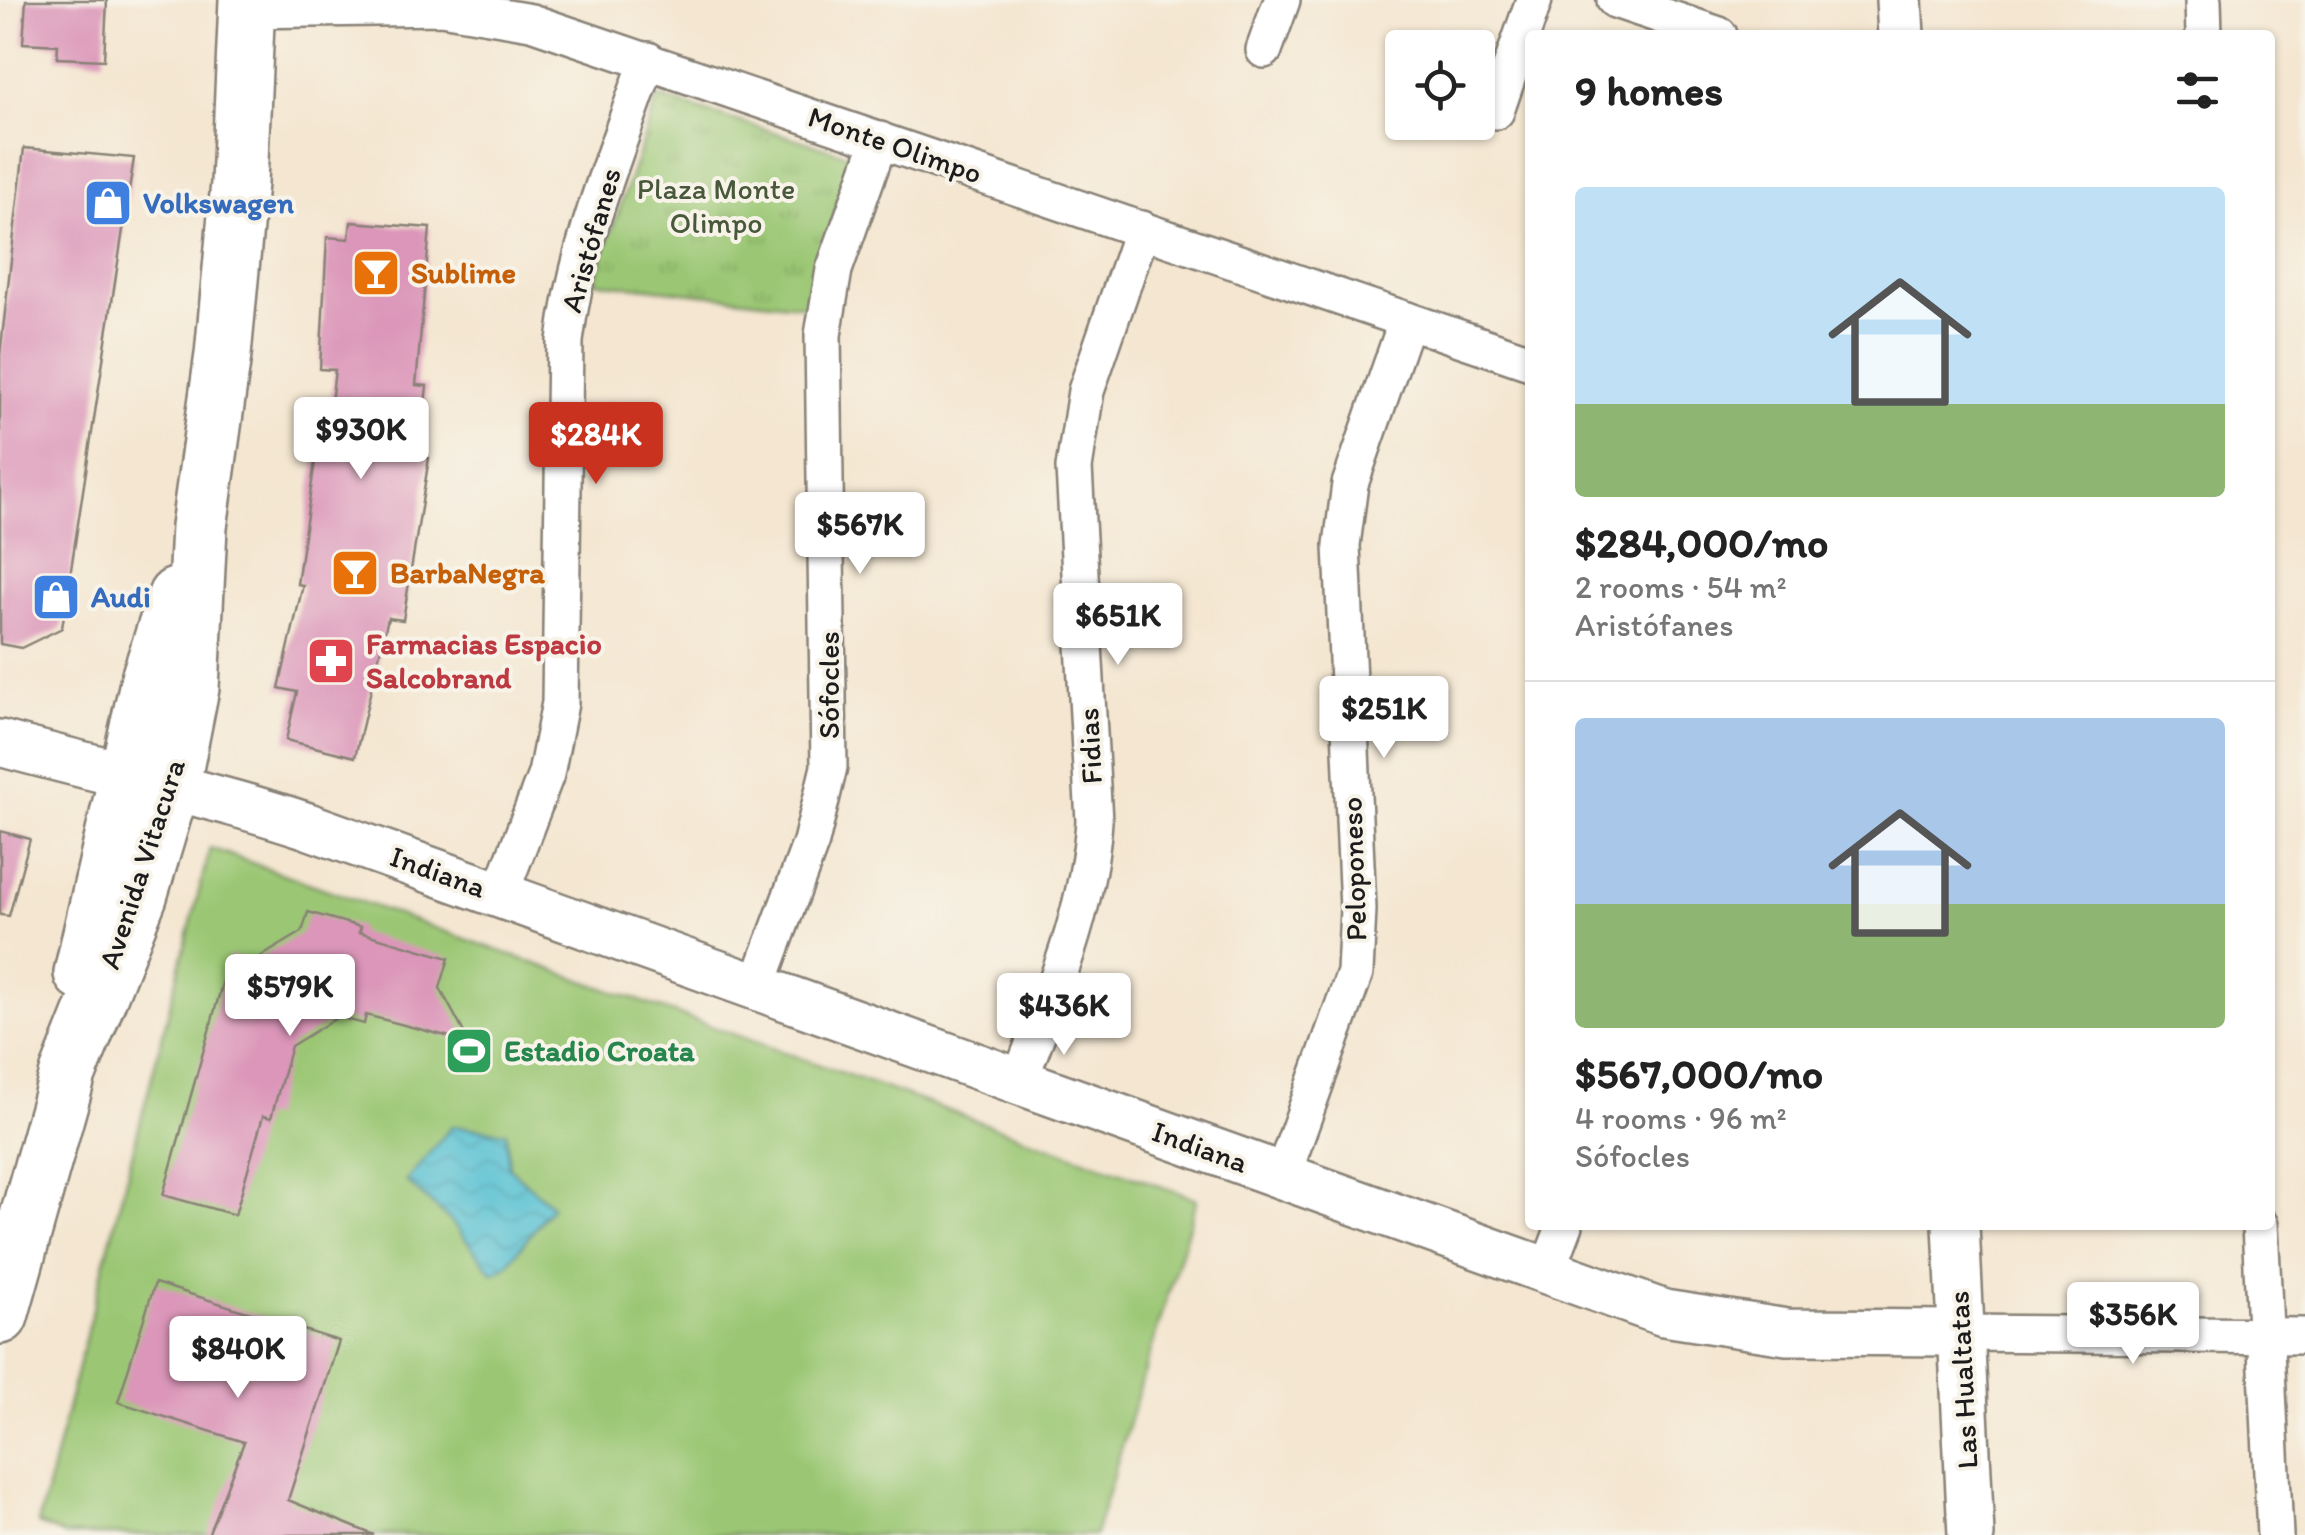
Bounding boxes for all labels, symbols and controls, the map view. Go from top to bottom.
map controls [1385,30,1495,140]
button: locate [1385,30,1495,140]
icon: filters [2170,63,2225,118]
text: 9 homes [1575,65,1723,116]
street label: Monte Olimpo [803,98,987,192]
street label: Aristófanes [552,163,629,316]
park label: Plaza Monte Olimpo [637,170,795,241]
shop icon: Volkswagen [82,177,134,229]
place label: Volkswagen [143,184,294,221]
bar icon: Sublime [350,247,402,299]
icon: home [1810,252,1990,432]
place label: Sublime [411,254,516,291]
pin: $930K [291,397,431,482]
pin: $284K [526,402,666,487]
text: $930K [316,410,406,448]
text: $284K [551,415,641,453]
pin: $567K [790,492,930,577]
text: $567K [817,505,903,543]
text: $284,000/mo [1575,517,1829,568]
bar icon: BarbaNegra [329,547,381,599]
place label: BarbaNegra [390,554,545,591]
text: 2 rooms · 54 m² [1575,568,1787,606]
shop icon: Audi [30,571,82,623]
place label: Audi [90,578,151,615]
pin: $651K [1048,583,1188,668]
text: $651K [1075,596,1161,634]
text: Aristófanes [1575,606,1734,644]
place label: Farmacias Espacio Salcobrand [366,625,602,696]
street label: Sófocles [810,631,847,739]
pharmacy icon: Farmacias Espacio Salcobrand [305,635,357,687]
pin: $251K [1314,676,1454,761]
text: $251K [1341,689,1427,727]
street label: Fidias [1069,707,1110,785]
street label: Avenida Vitacura [90,754,193,973]
icon: home [1810,783,1990,963]
street label: Peloponeso [1332,796,1375,942]
street label: Indiana [385,837,492,906]
pin: $579K [220,954,360,1039]
text: $579K [247,967,333,1005]
pin: $436K [994,973,1134,1058]
text: $436K [1019,986,1109,1024]
sports icon: Estadio Croata [443,1025,495,1077]
place label: Estadio Croata [504,1032,695,1069]
text: $567,000/mo [1575,1048,1823,1099]
text: 4 rooms · 96 m² [1575,1099,1787,1137]
street label: Indiana [1147,1112,1254,1181]
text: Sófocles [1575,1137,1690,1175]
pin: $356K [2063,1282,2203,1367]
street label: Las Hualtatas [1939,1290,1986,1470]
text: $356K [2089,1295,2177,1333]
pin: $840K [168,1316,308,1401]
text: $840K [191,1329,285,1367]

